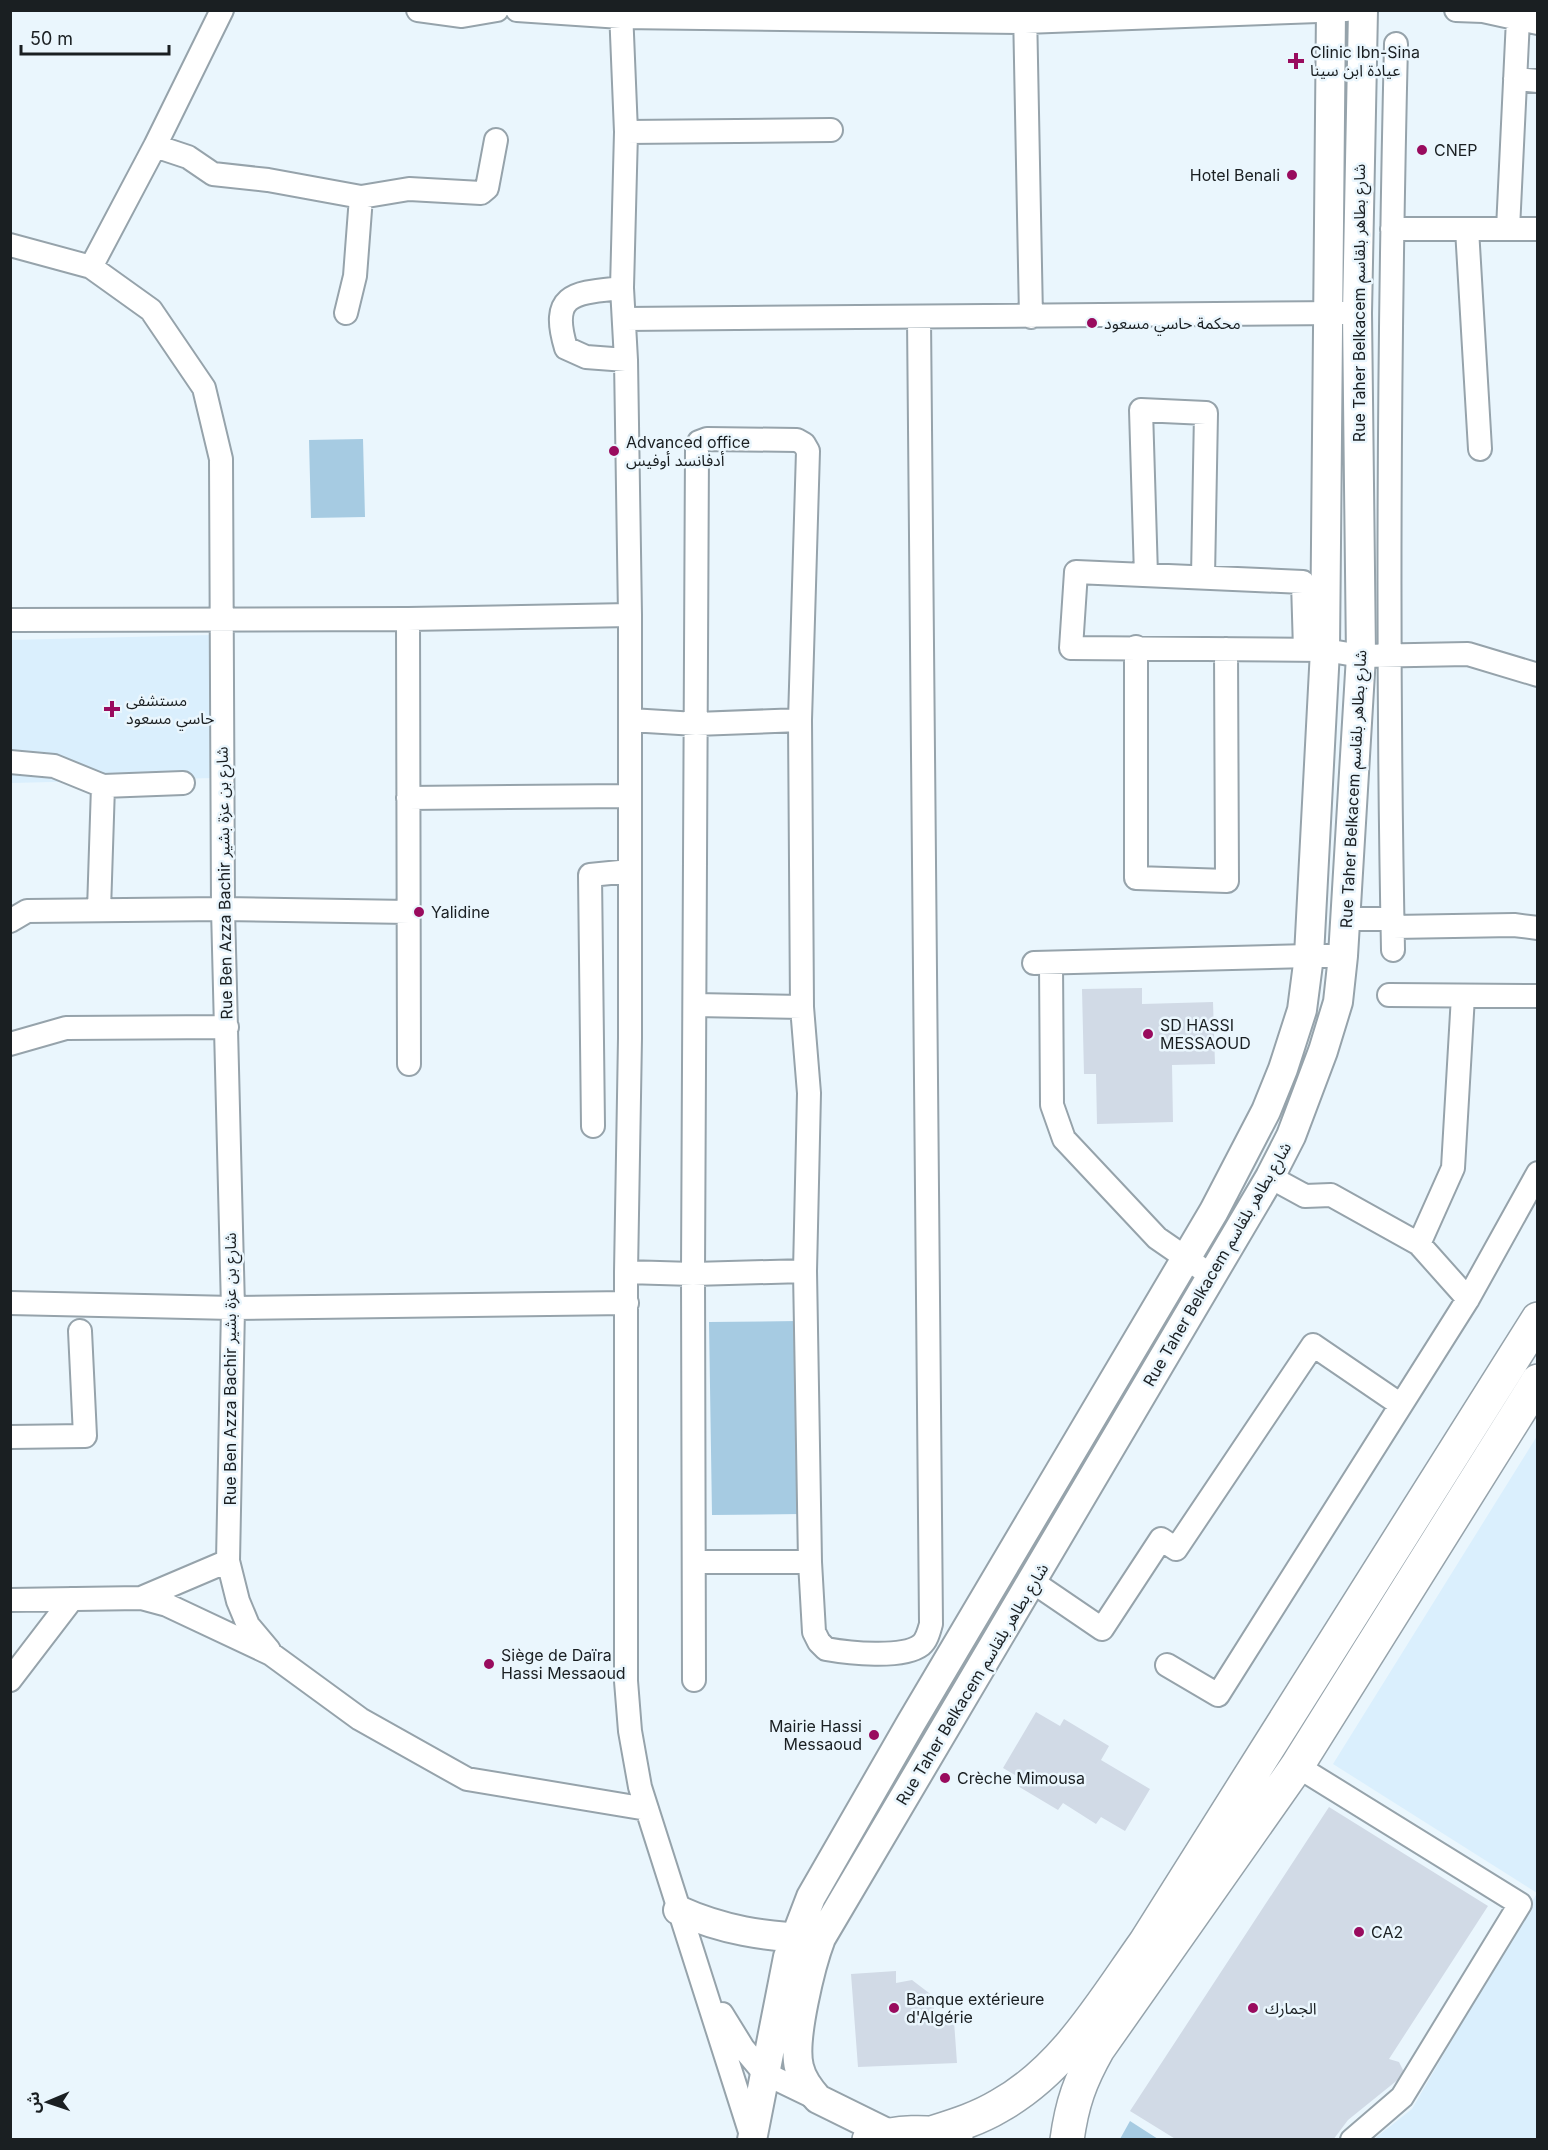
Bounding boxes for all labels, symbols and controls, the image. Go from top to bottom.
scale bar [21,18,170,56]
text: 50 m [30,28,73,49]
place label: Clinic Ibn-Sina عيادة ابن سينا [1310,42,1420,80]
marker: Clinic Ibn-Sina عيادة ابن سينا [1287,52,1305,70]
place label: CNEP [1434,140,1478,160]
marker: CNEP [1415,143,1429,157]
street label: Rue Taher Belkacem شارع بطاهر بلقاسم [1349,164,1372,442]
place label: Hotel Benali [1190,165,1280,185]
marker: Hotel Benali [1285,168,1299,182]
place label: محكمة حاسي مسعود [1104,313,1241,336]
marker: محكمة حاسي مسعود [1085,316,1099,330]
place label: Advanced office أدفانسد أوفيس [626,432,750,470]
marker: Advanced office أدفانسد أوفيس [607,444,621,458]
street label: Rue Taher Belkacem شارع بطاهر بلقاسم [1336,649,1373,929]
place label: مستشفى حاسي مسعود [126,690,214,731]
marker: مستشفى حاسي مسعود [103,700,121,718]
street label: Rue Ben Azza Bachir شارع بن عزة بشير [212,746,239,1020]
place label: Yalidine [431,902,490,922]
marker: Yalidine [412,905,426,919]
place label: SD HASSI MESSAOUD [1160,1015,1251,1053]
marker: SD HASSI MESSAOUD [1141,1027,1155,1041]
street label: Rue Taher Belkacem شارع بطاهر بلقاسم [1139,1138,1298,1391]
street label: Rue Ben Azza Bachir شارع بن عزة بشير [220,1232,243,1506]
street label: Rue Taher Belkacem شارع بطاهر بلقاسم [892,1559,1055,1810]
place label: Siège de Daïra Hassi Messaoud [501,1645,626,1683]
marker: Siège de Daïra Hassi Messaoud [482,1657,496,1671]
place label: Mairie Hassi Messaoud [769,1716,862,1754]
marker: Mairie Hassi Messaoud [867,1728,881,1742]
place label: Crèche Mimousa [957,1768,1085,1788]
marker: Crèche Mimousa [938,1771,952,1785]
place label: CA2 [1371,1922,1403,1942]
marker: CA2 [1352,1925,1366,1939]
place label: Banque extérieure d'Algérie [906,1989,1044,2027]
place label: الجمارك [1265,1998,1317,2018]
marker: Banque extérieure d'Algérie [887,2001,901,2015]
marker: الجمارك [1246,2001,1260,2015]
north arrow [18,2072,78,2132]
text: ش [23,2091,43,2114]

